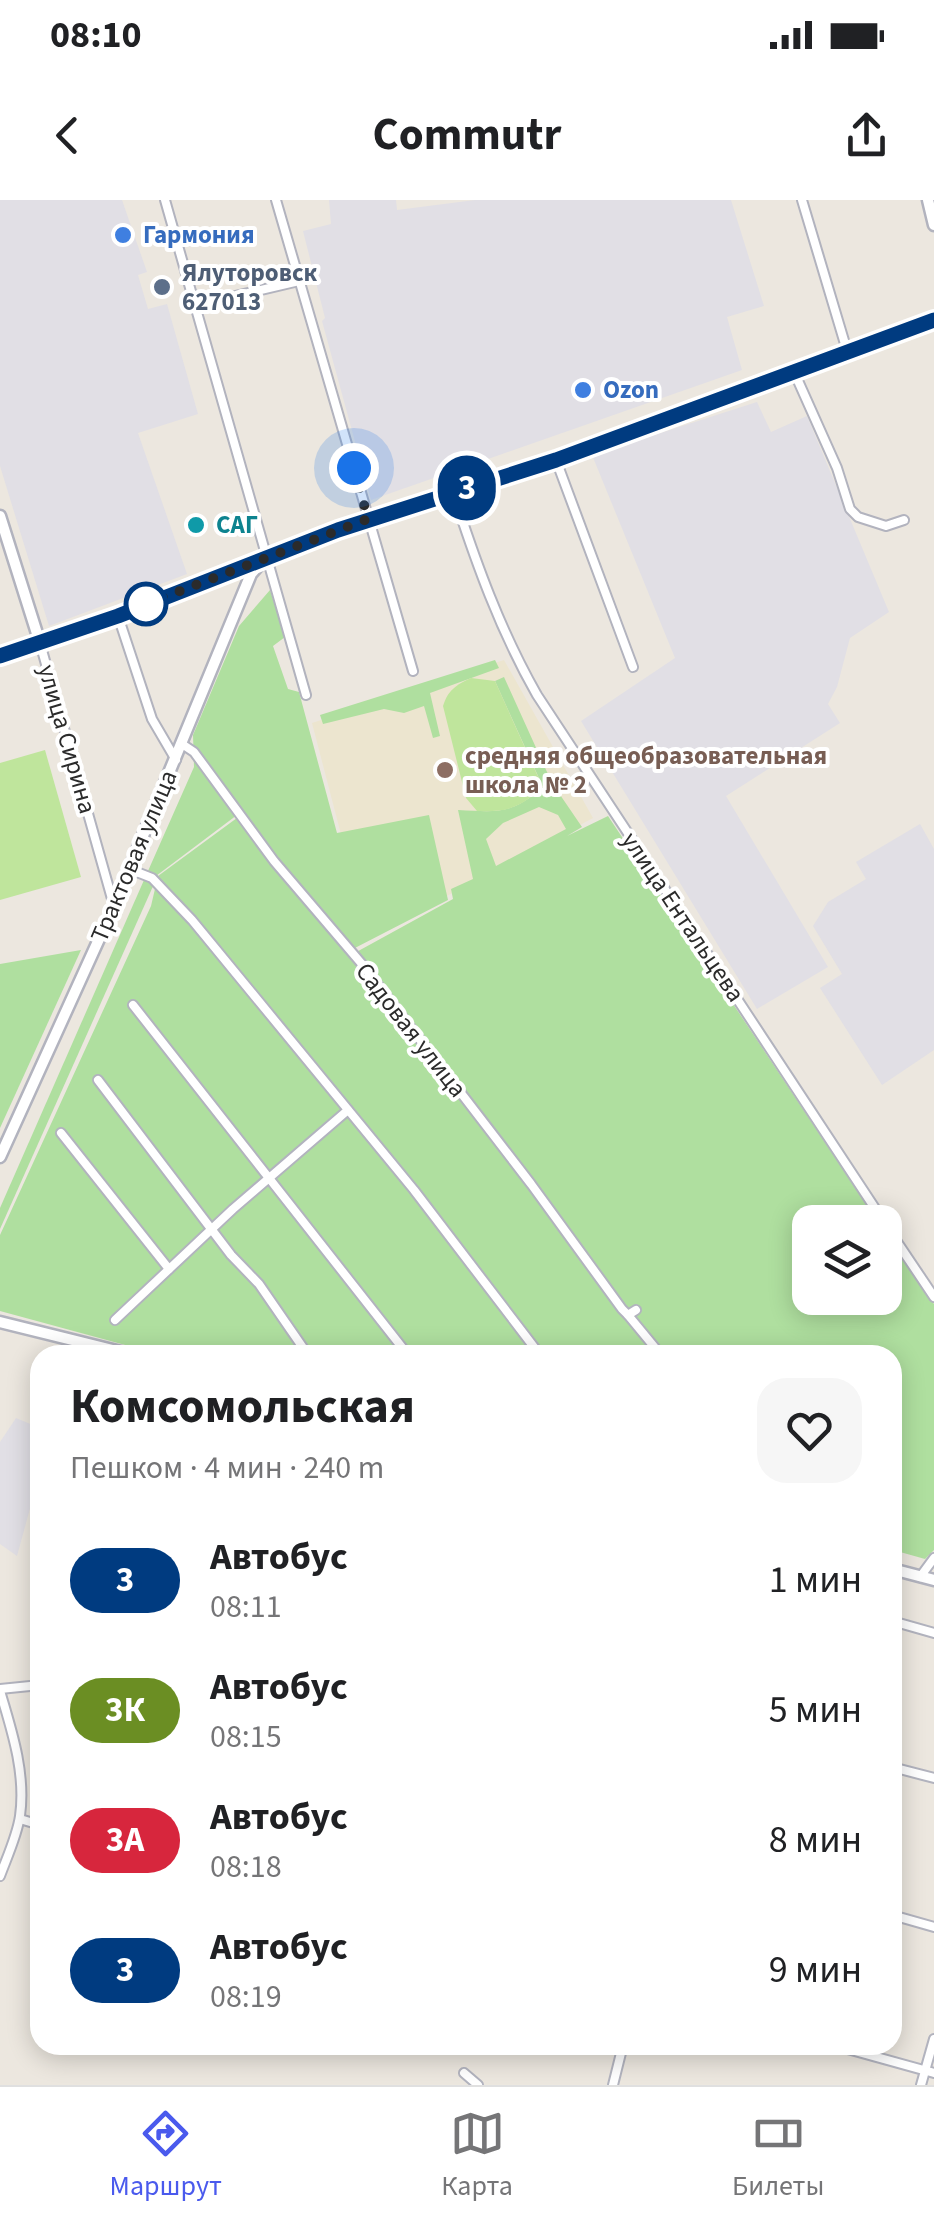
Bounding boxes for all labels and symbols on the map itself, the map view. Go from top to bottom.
place label: Гармония [143,217,255,253]
marker: Гармония [112,224,134,246]
place label: Ялуторовск 627013 [182,255,318,320]
marker: Ялуторовск 627013 [151,276,173,298]
place label: Ozon [603,372,659,408]
marker: Ozon [572,379,594,401]
your location [329,443,379,493]
line badge: 3 [434,456,500,520]
place label: САГ [216,507,258,543]
marker: САГ [185,514,207,536]
unlabelled marker [125,583,167,625]
street label: улица Сирина [29,660,105,818]
place label: средняя общеобразовательная школа № 2 [465,738,827,803]
marker: средняя общеобразовательная школа № 2 [434,759,456,781]
street label: Трактовая улица [82,764,186,948]
street label: улица Ентальцева [613,825,753,1009]
street label: Садовая улица [347,955,475,1105]

